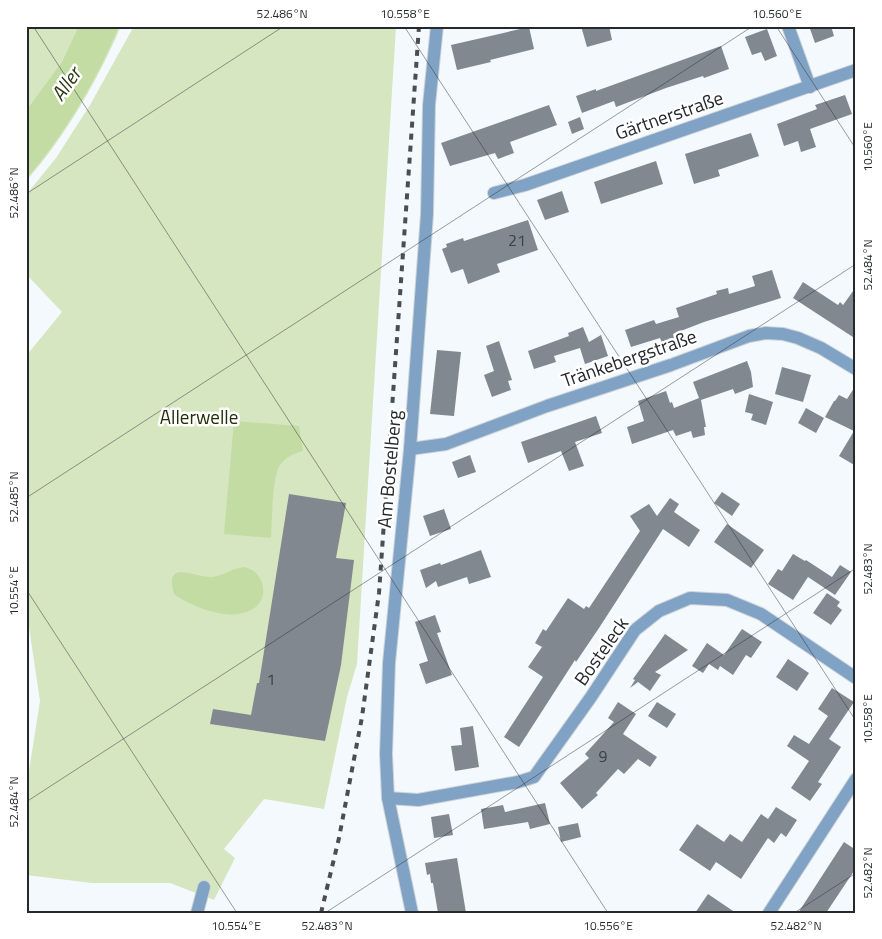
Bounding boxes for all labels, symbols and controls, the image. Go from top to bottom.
text: 52.486°N [256,4,308,23]
text: 10.558°E [380,4,430,23]
text: 10.560°E [752,4,802,23]
water label: Aller [43,58,90,107]
street label: Gärtnerstraße [611,82,727,147]
text: 10.560°E [858,122,877,172]
text: 52.486°N [4,167,23,219]
house number: 21 [508,228,526,252]
text: 52.484°N [858,239,877,291]
street label: Tränkebergstraße [557,321,700,394]
park label: Allerwelle [160,402,238,431]
street label: Am Bostelberg [369,408,408,529]
text: 52.485°N [4,471,23,523]
text: 52.483°N [858,543,877,595]
text: 10.554°E [4,566,23,616]
street label: Bosteleck [566,610,635,691]
house number: 1 [267,667,275,691]
text: 10.558°E [858,694,877,744]
house number: 9 [599,744,608,768]
text: 52.484°N [4,776,23,828]
text: 52.482°N [858,847,877,899]
text: 10.554°E [211,916,261,935]
text: 52.483°N [301,916,353,935]
text: 10.556°E [583,916,633,935]
text: 52.482°N [770,916,822,935]

